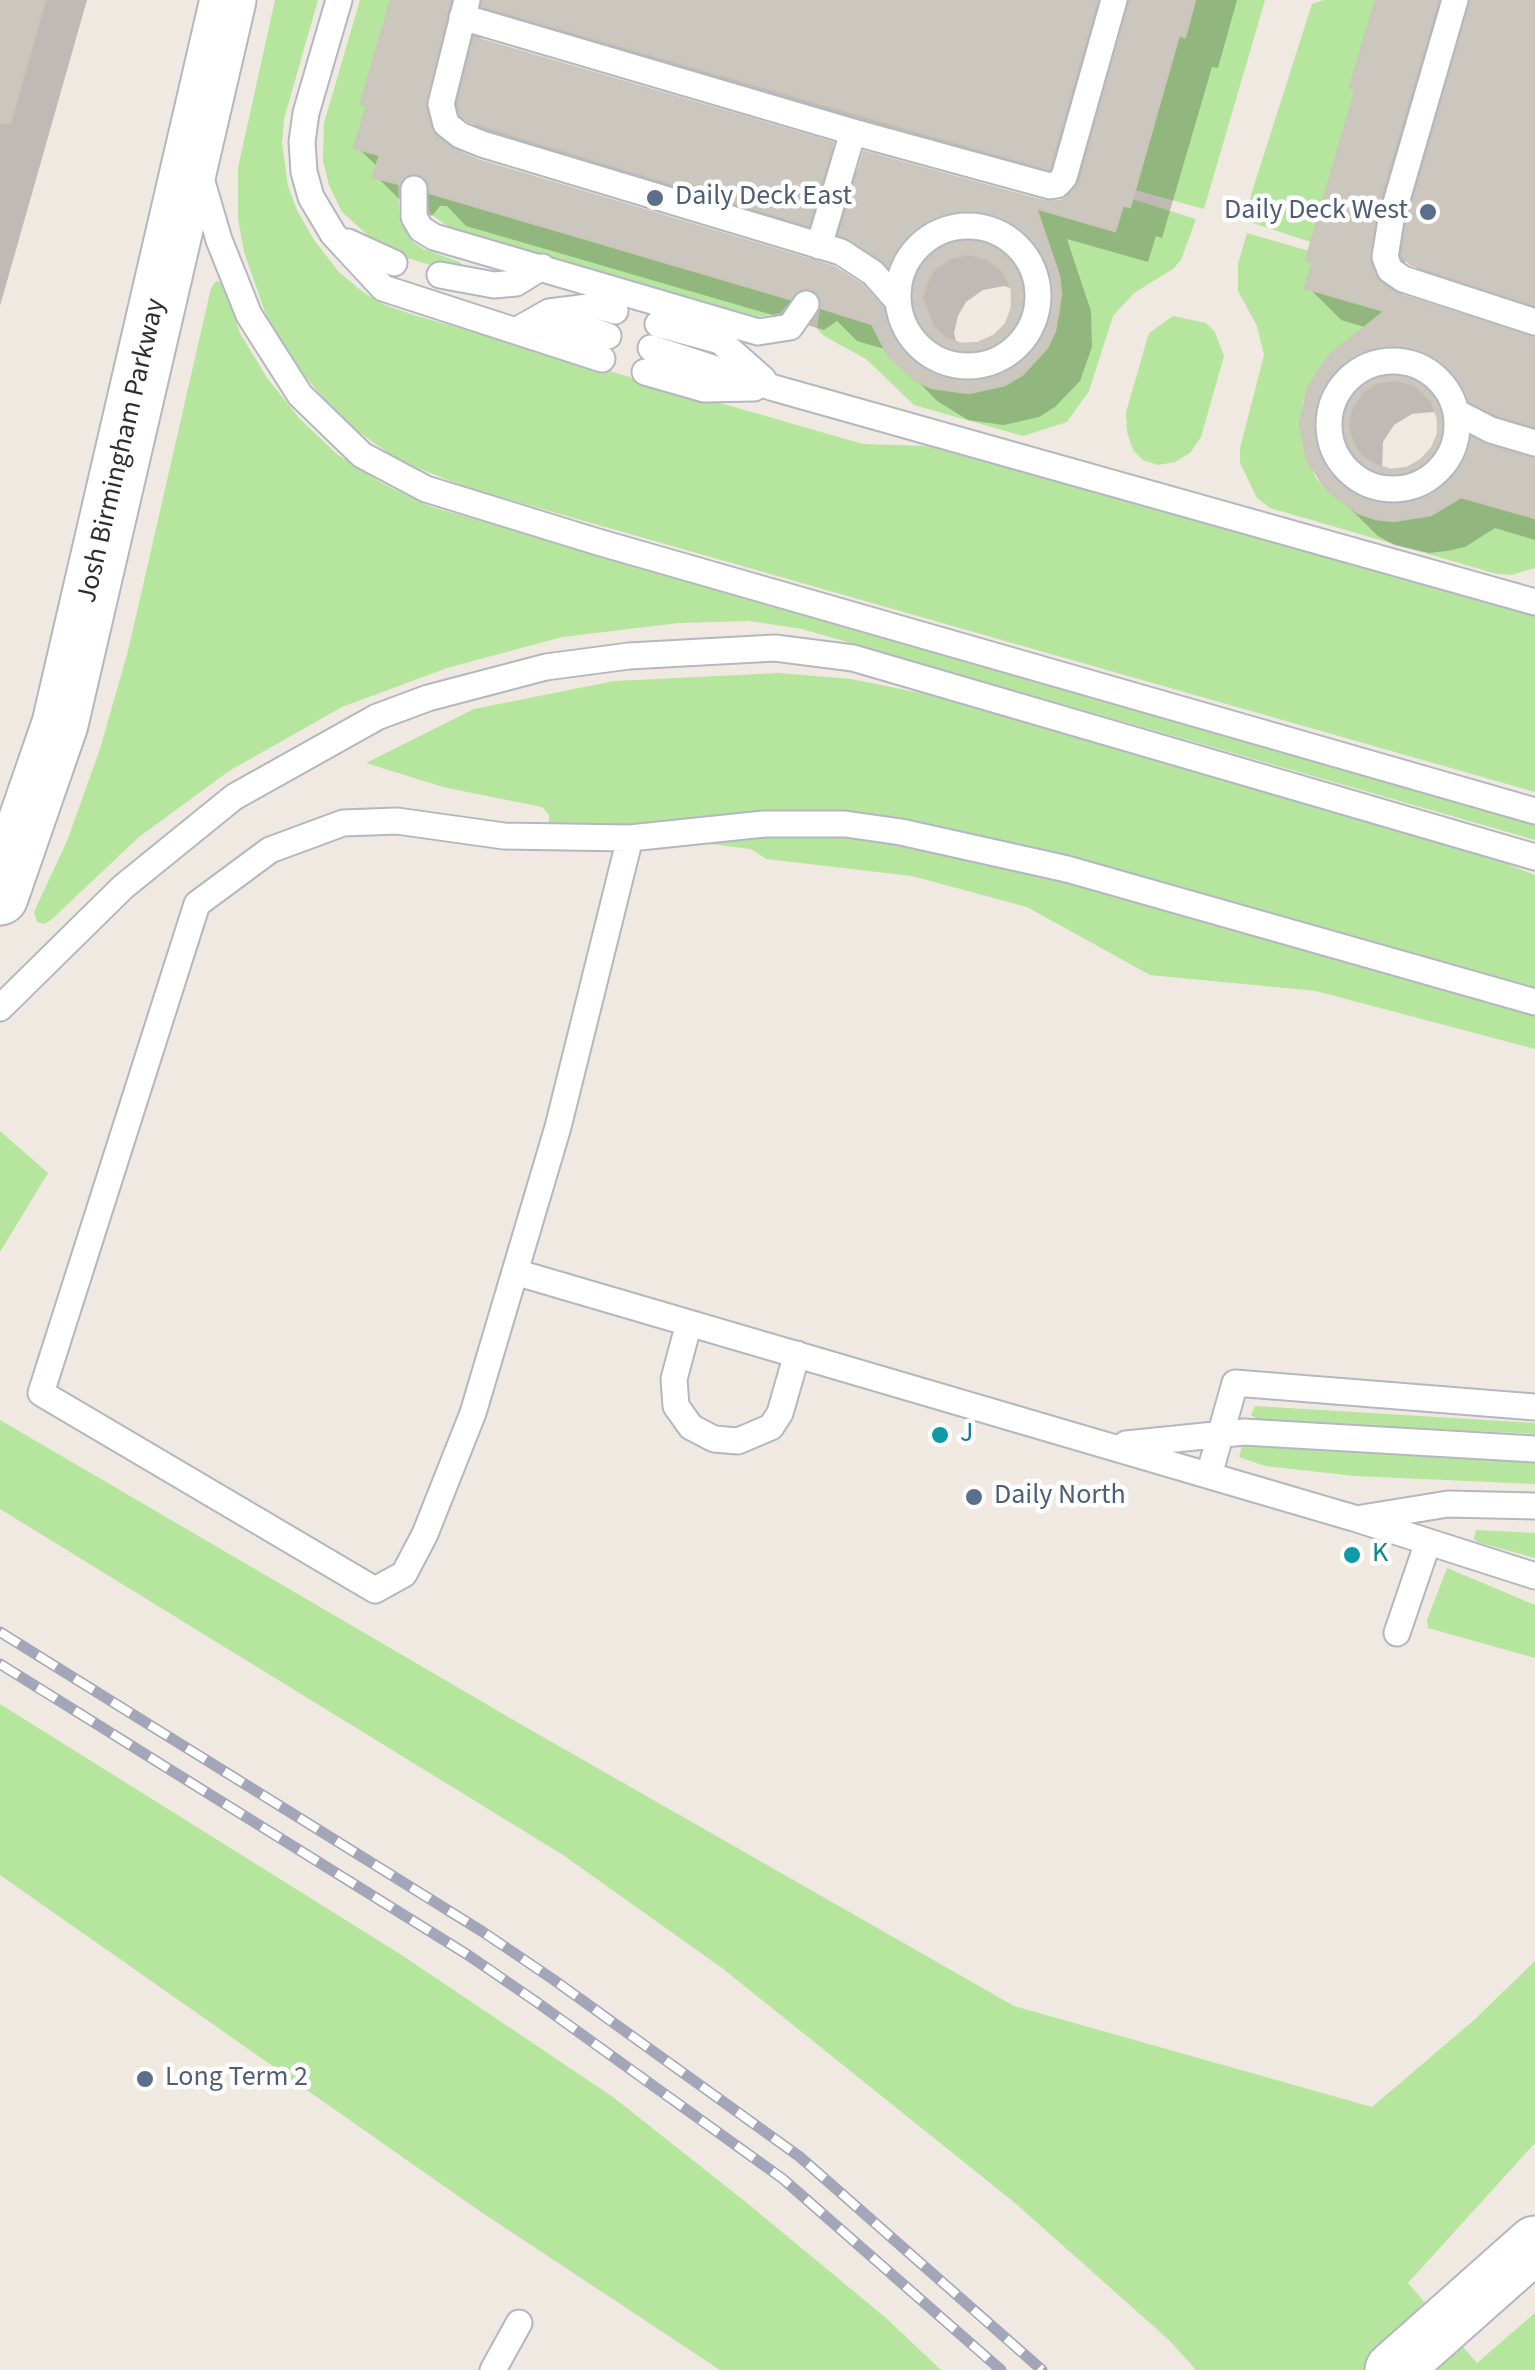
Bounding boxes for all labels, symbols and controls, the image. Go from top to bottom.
place label: Daily Deck East [675,181,852,215]
marker: Daily Deck East [644,187,666,209]
place label: Daily Deck West [1224,195,1408,229]
marker: Daily Deck West [1417,201,1439,223]
street label: Josh Birmingham Parkway [72,296,174,606]
place label: J [960,1418,973,1452]
marker: J [929,1424,951,1446]
place label: Daily North [994,1480,1126,1514]
marker: Daily North [963,1486,985,1508]
place label: K [1372,1538,1388,1572]
marker: K [1341,1544,1363,1566]
place label: Long Term 2 [165,2062,308,2096]
marker: Long Term 2 [134,2068,156,2090]

